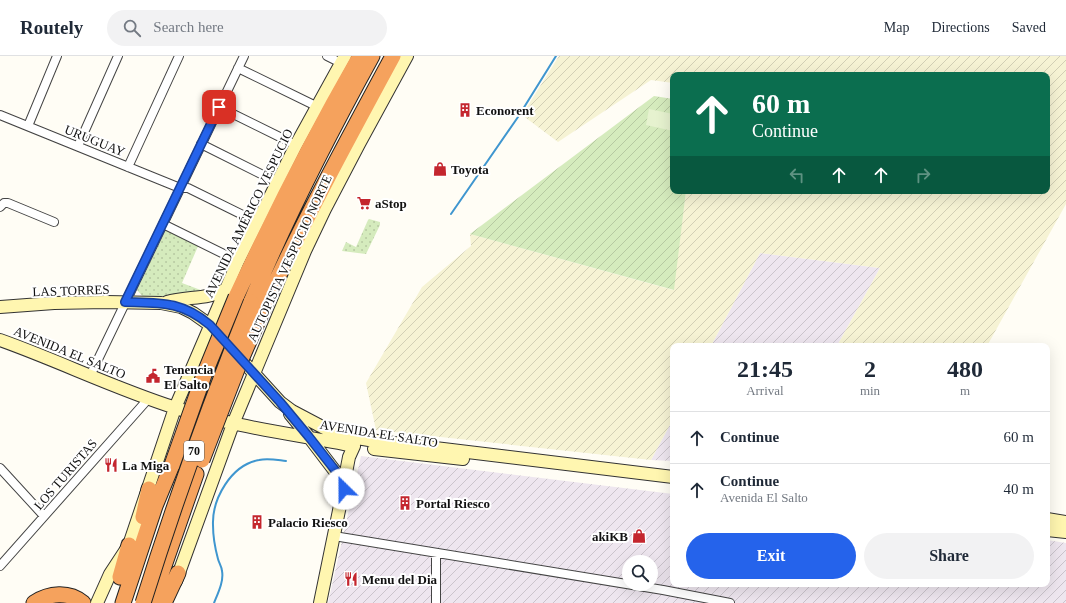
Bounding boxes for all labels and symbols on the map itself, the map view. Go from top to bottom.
pin [202,90,236,124]
building icon: Econorent [457,102,473,118]
place label: Econorent [476,103,534,118]
street label: URUGUAY [62,122,128,160]
street label: AVENIDA AMÉRICO VESPUCIO [201,126,296,300]
shop icon: Toyota [432,161,448,177]
place label: Toyota [451,162,489,177]
street label: AUTOPISTA VESPUCIO NORTE [244,172,335,344]
supermarket icon: aStop [356,195,372,211]
place label: aStop [375,196,407,211]
street label: LAS TORRES [32,282,110,299]
street label: AVENIDA EL SALTO [12,323,128,382]
place label: Tenencia El Salto [164,362,214,392]
public building icon: Tenencia El Salto [145,368,161,384]
street label: AVENIDA EL SALTO [319,417,439,450]
street label: LOS TURISTAS [31,436,100,513]
road number: 70 [184,441,204,461]
restaurant icon: La Miga [103,457,119,473]
place label: La Miga [122,458,170,473]
position arrow [323,468,365,510]
building icon: Portal Riesco [397,495,413,511]
place label: Portal Riesco [416,496,490,511]
building icon: Palacio Riesco [249,514,265,530]
place label: Palacio Riesco [268,515,348,530]
shop icon: akiKB [631,528,647,544]
place label: akiKB [592,529,628,544]
restaurant icon: Menu del Dia [343,571,359,587]
place label: Menu del Dia [362,572,438,587]

